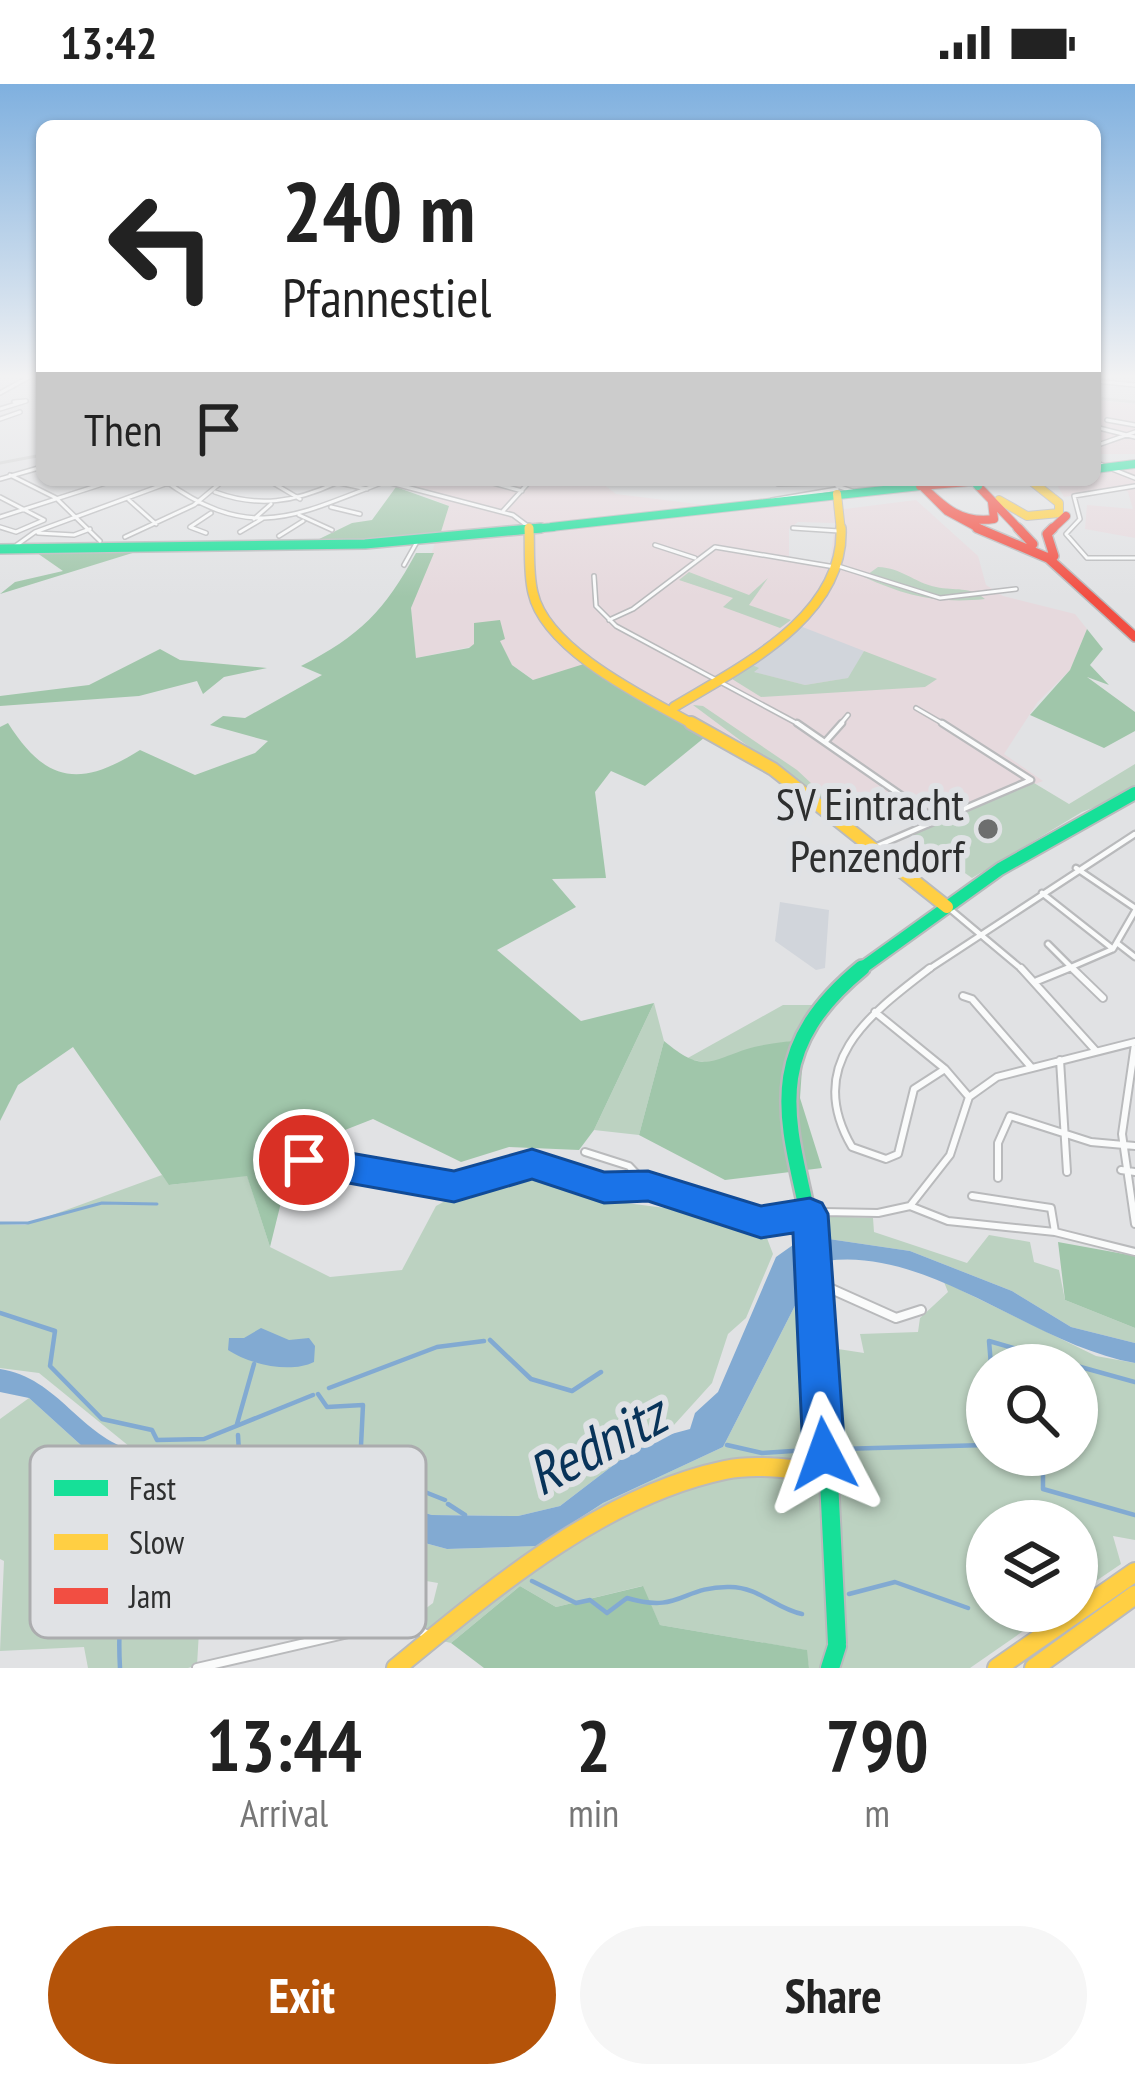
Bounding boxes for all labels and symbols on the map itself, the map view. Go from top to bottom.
place label: SV Eintracht Penzendorf [776,774,965,884]
marker: SV Eintracht Penzendorf [975,816,1001,842]
pin [253,1109,355,1211]
water label: Rednitz [514,1374,683,1511]
position arrow [761,1391,887,1517]
legend [30,1446,426,1638]
text: Fast [129,1466,176,1509]
text: Slow [129,1520,185,1563]
text: Jam [128,1574,172,1617]

